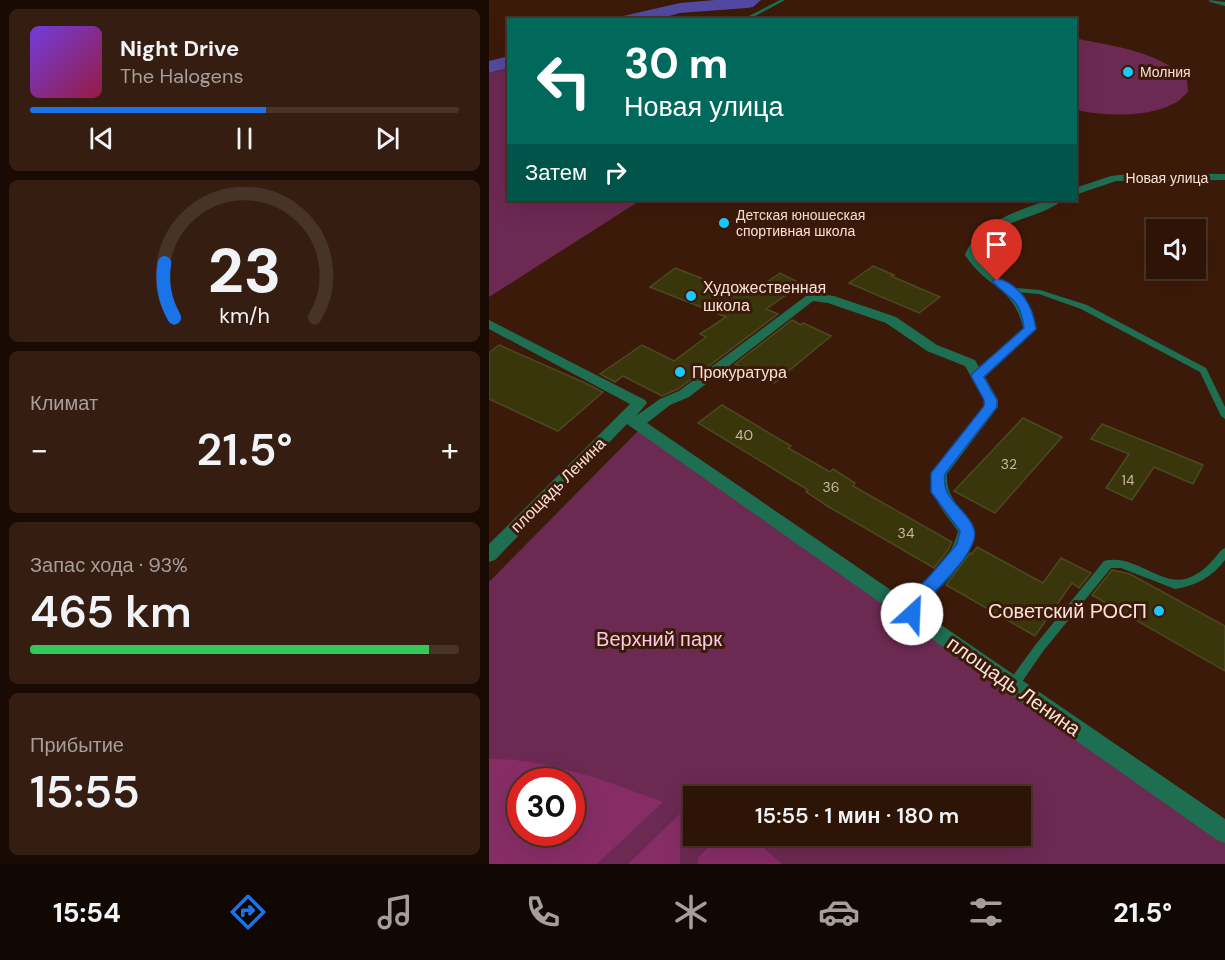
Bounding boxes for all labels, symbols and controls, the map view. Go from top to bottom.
text: Night Drive [120,34,239,63]
text: 30 m [624,36,728,91]
icon: left [525,42,603,120]
text: The Halogens [120,63,243,89]
place label: Молния [1140,63,1191,81]
marker: Молния [1121,65,1135,79]
text: Новая улица [624,89,784,124]
icon: previous [85,122,118,155]
icon: pause [228,122,261,155]
icon: next [371,122,404,155]
icon: right [599,156,632,189]
text: Затем [525,158,587,187]
street label: Новая улица [1126,169,1209,187]
place label: Детская юношеская спортивная школа [736,206,865,240]
marker: Детская юношеская спортивная школа [717,216,731,230]
pin [971,219,1022,281]
map controls [1146,219,1206,279]
button: sound [1146,219,1206,279]
icon: arrive [980,228,1013,261]
text: 23 [208,230,281,311]
place label: Художественная школа [703,277,826,316]
marker: Художественная школа [684,289,698,303]
text: km/h [219,302,270,330]
place label: Прокуратура [692,362,787,383]
marker: Прокуратура [673,365,687,379]
text: Климат [30,390,98,416]
text: 21.5° [196,420,293,479]
house number: 40 [735,426,753,444]
text: − [30,428,48,471]
text: + [441,428,459,471]
street label: площадь Ленина [506,433,610,537]
house number: 32 [1001,455,1017,473]
house number: 14 [1122,471,1135,489]
house number: 36 [822,478,840,496]
house number: 34 [898,524,915,542]
text: Запас хода · 93% [30,552,188,578]
text: 465 km [30,582,192,641]
position arrow [880,582,944,646]
place label: Советский РОСП [988,598,1147,624]
marker: Советский РОСП [1152,604,1166,618]
park label: Верхний парк [596,626,722,652]
street label: площадь Ленина [942,630,1087,742]
text: Прибытие [30,732,124,758]
text: 15:55 [30,762,140,821]
speed limit sign: 30 [507,768,585,846]
text: 15:55 · 1 мин · 180 m [755,801,959,830]
icon: directions [227,891,269,933]
icon: music [374,891,416,933]
icon: phone [522,891,564,933]
icon: climate [670,891,712,933]
icon: car [818,891,860,933]
icon: filters [965,891,1007,933]
text: 15:54 [53,895,121,930]
text: 21.5° [1113,895,1172,930]

